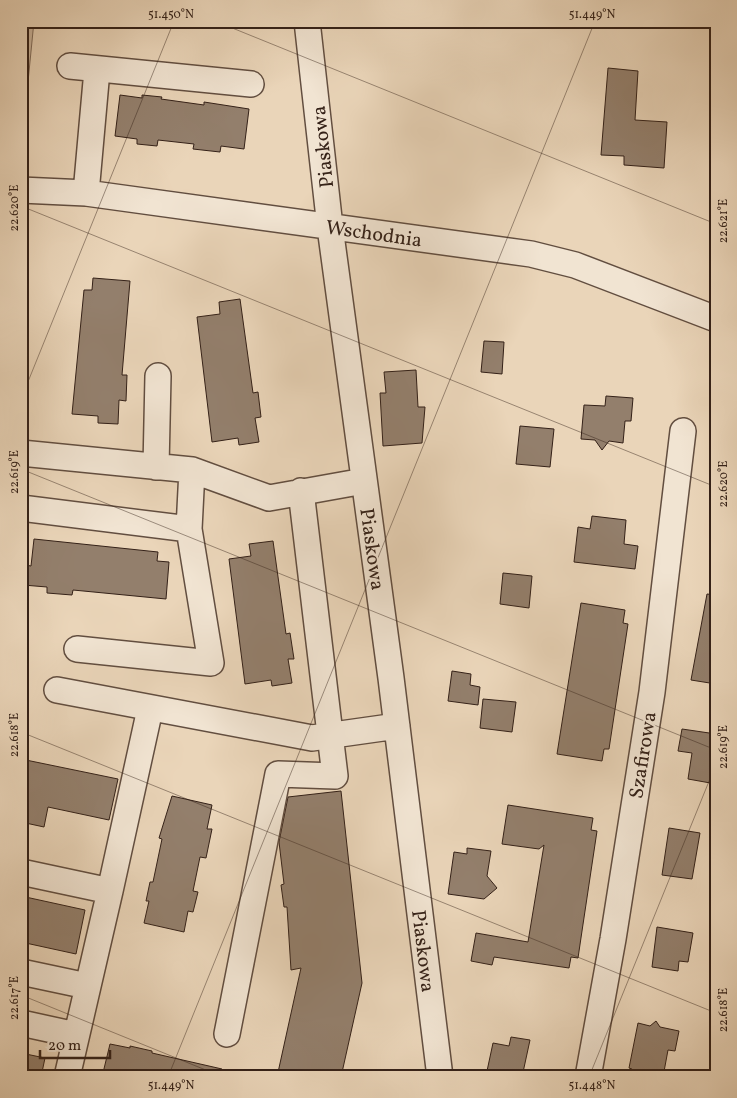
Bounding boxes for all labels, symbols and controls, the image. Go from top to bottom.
text: 51.450°N [148,7,194,23]
text: 51.449°N [569,7,615,23]
street label: Piaskowa [306,104,342,189]
text: 22.620°E [7,185,23,231]
text: 22.621°E [716,199,732,243]
street label: Wschodnia [324,214,424,256]
text: 22.619°E [7,450,23,494]
text: 22.620°E [716,461,732,507]
street label: Piaskowa [351,506,391,592]
street label: Szafirowa [623,710,665,801]
text: 22.618°E [7,713,23,757]
text: 22.619°E [716,725,732,769]
street label: Piaskowa [403,909,441,994]
text: 22.617°E [7,976,23,1020]
text: 22.618°E [716,988,732,1032]
scale bar [40,1028,110,1060]
text: 20 m [48,1036,81,1057]
text: 51.449°N [148,1078,194,1094]
text: 51.448°N [569,1078,616,1094]

